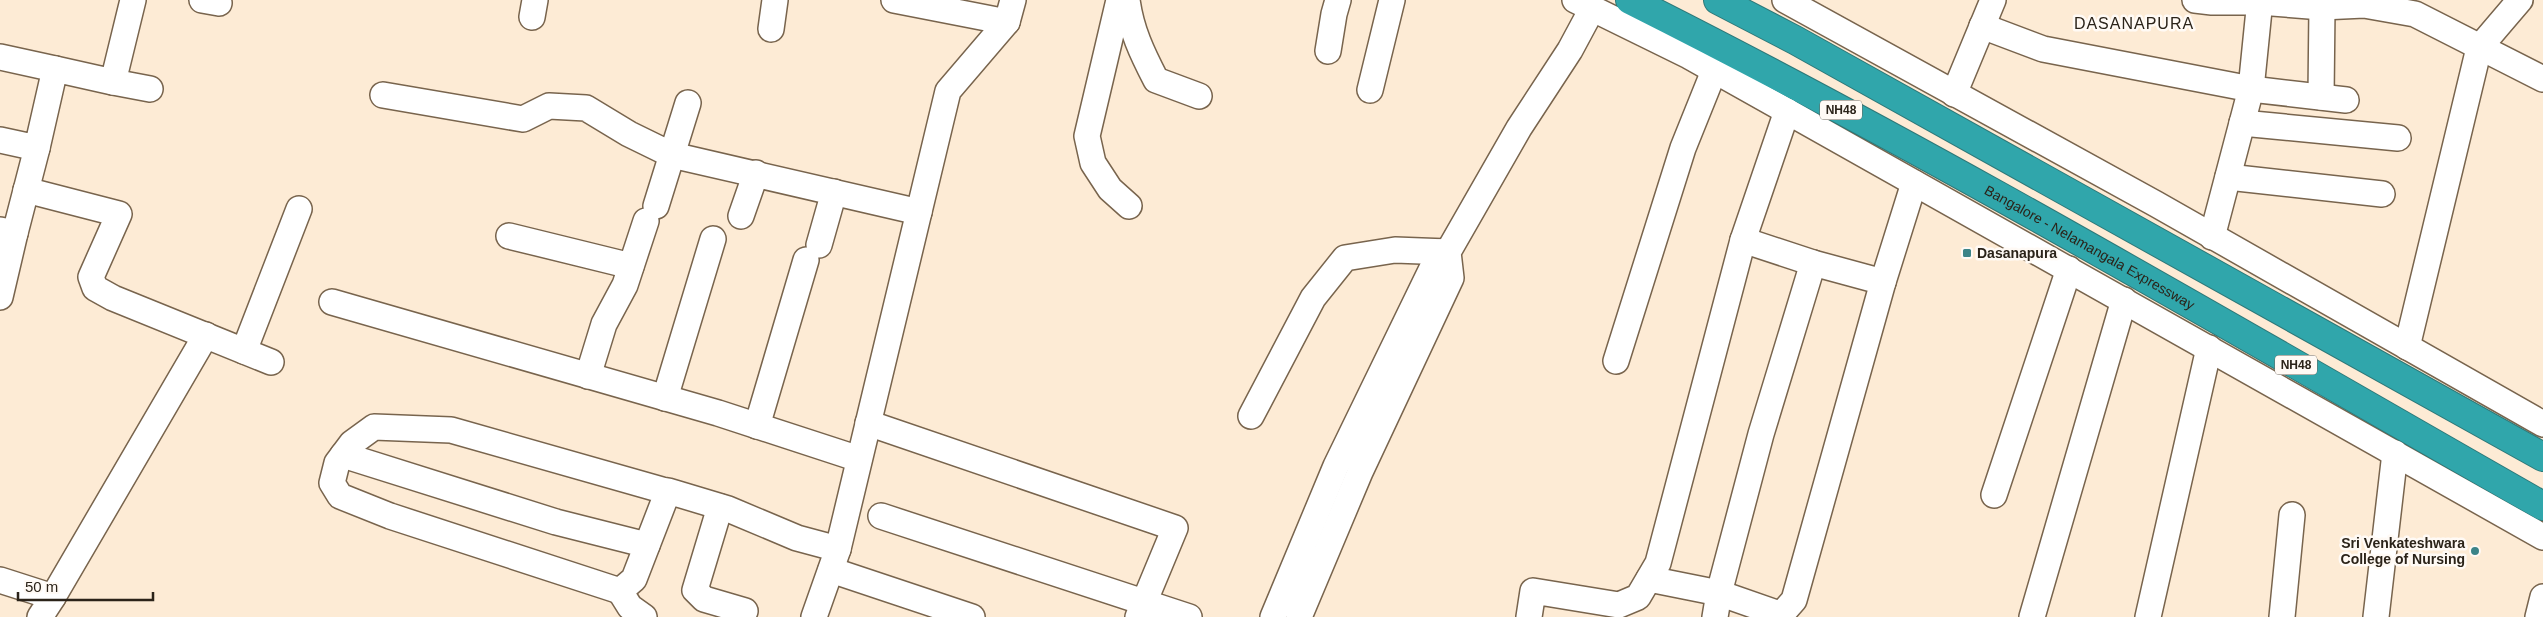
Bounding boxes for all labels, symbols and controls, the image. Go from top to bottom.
district label: DASANAPURA [2074,15,2194,32]
road number: NH48 [1820,100,1862,120]
street label: Bangalore - Nelamangala Expressway [1982,182,2197,313]
place label: Dasanapura [1977,245,2057,261]
marker: Dasanapura [1961,247,1973,259]
road number: NH48 [2275,356,2317,374]
place label: Sri Venkateshwara College of Nursing [2341,535,2465,567]
marker: Sri Venkateshwara College of Nursing [2469,545,2481,557]
scale bar [18,570,152,602]
text: 50 m [25,578,58,595]

